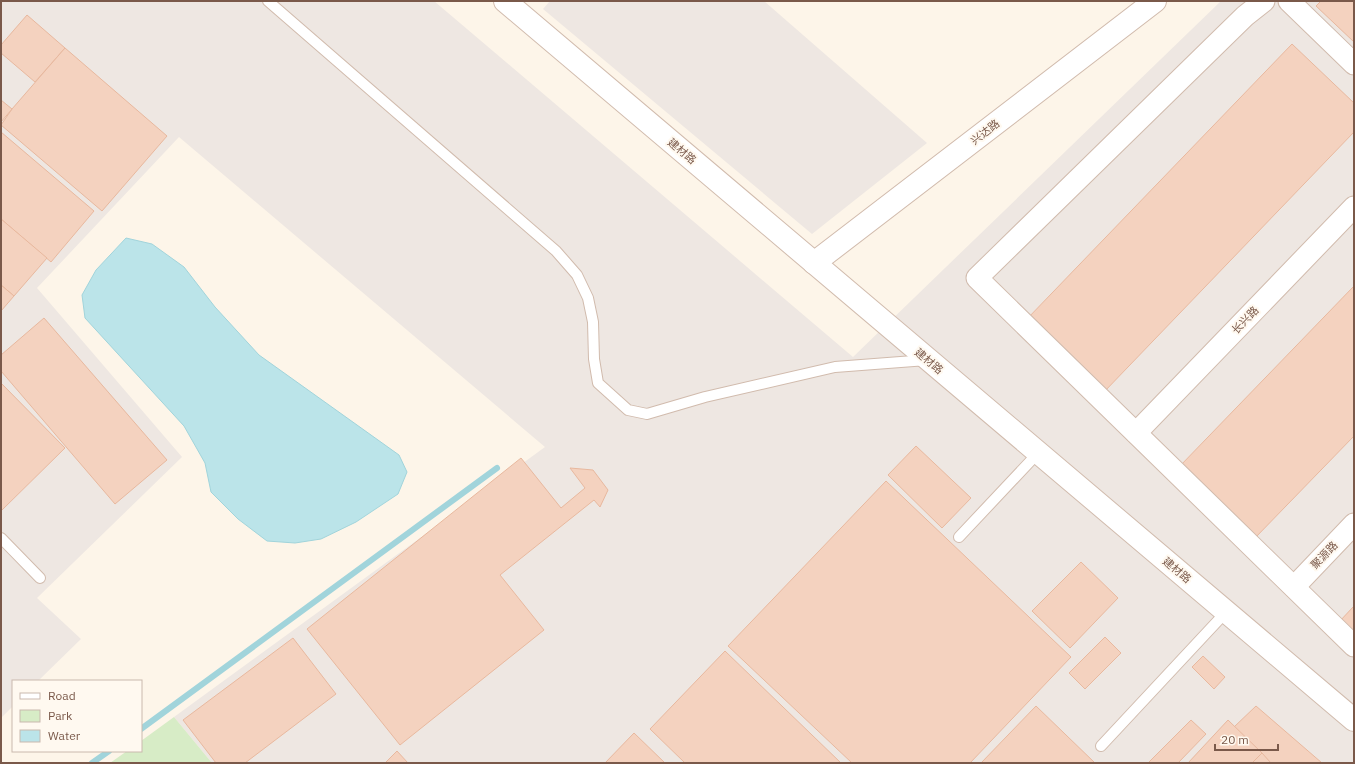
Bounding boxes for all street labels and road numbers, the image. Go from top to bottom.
street label: 兴达路 [968,116,1002,148]
street label: 建材路 [665,135,699,167]
street label: 长兴路 [1229,303,1261,337]
street label: 建材路 [912,345,946,377]
street label: 聚源路 [1308,538,1340,572]
street label: 建材路 [1160,554,1194,586]

